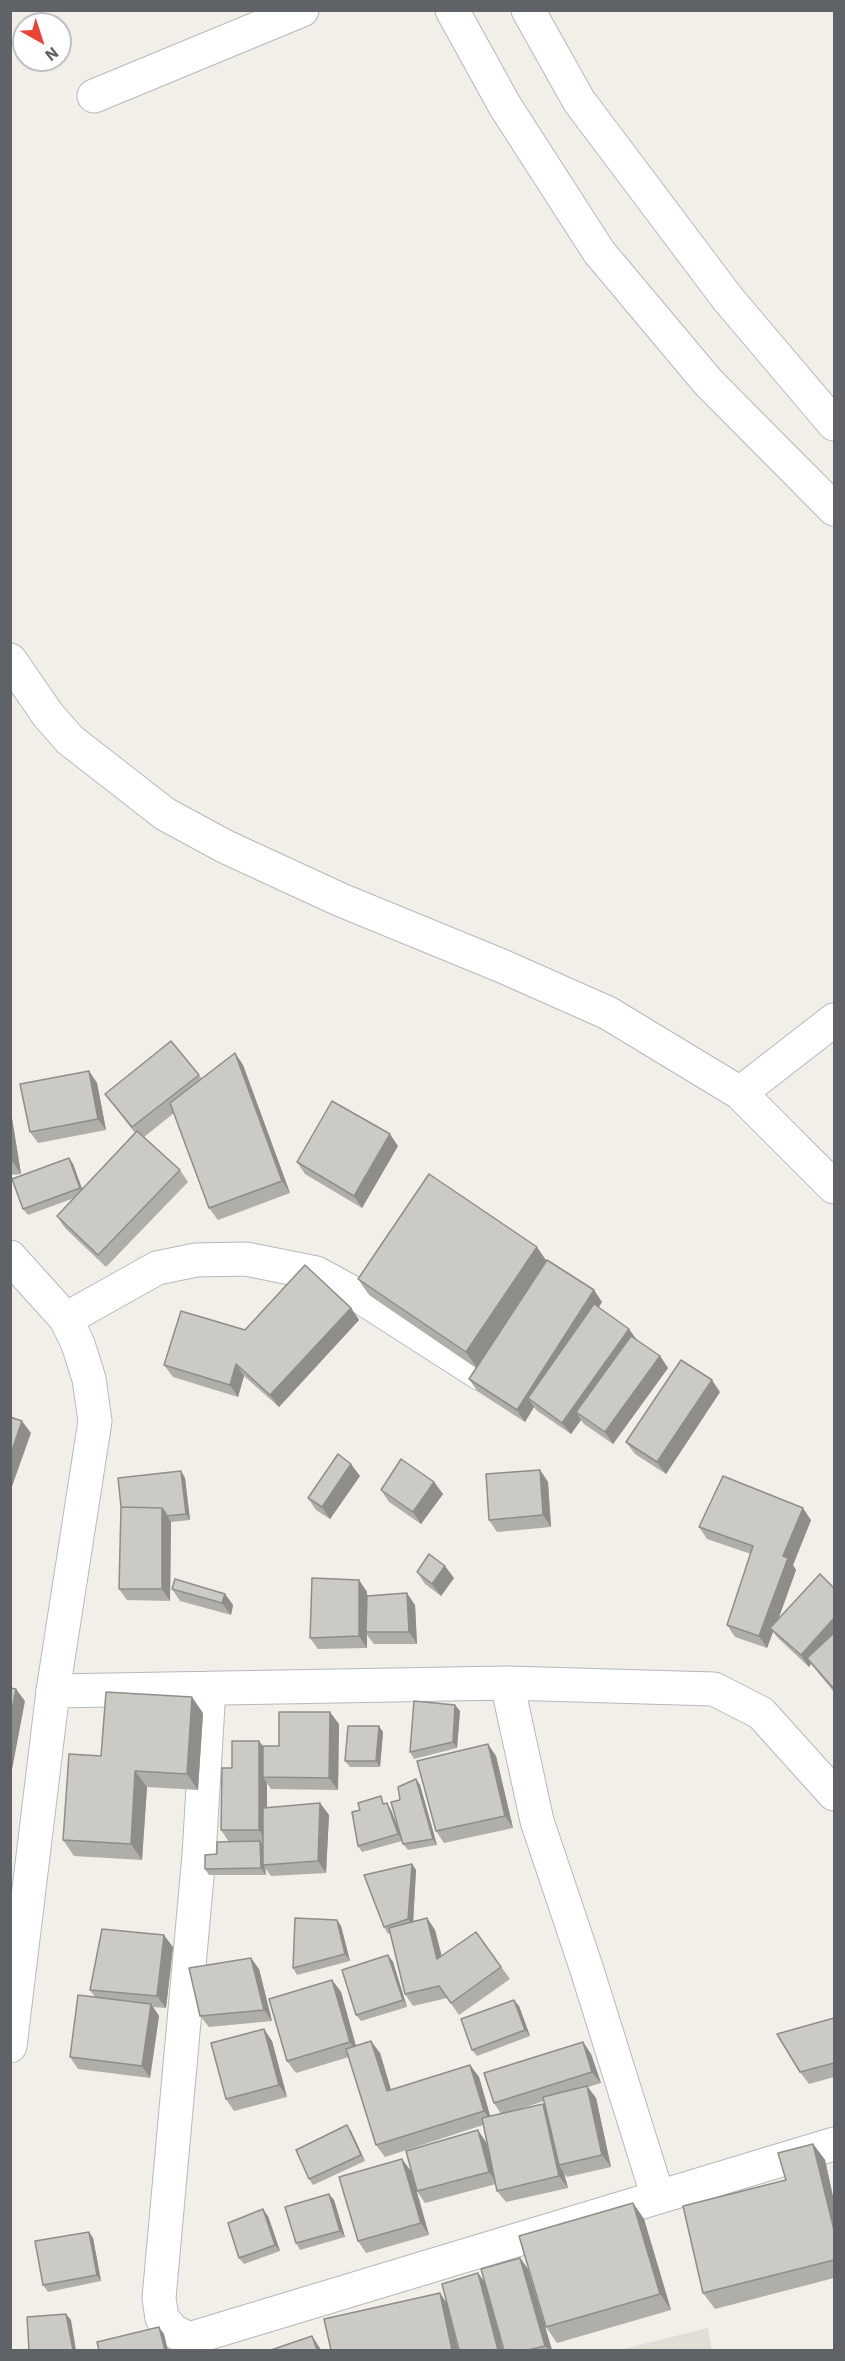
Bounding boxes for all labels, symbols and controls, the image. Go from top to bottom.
north arrow [12,12,72,72]
text: N [41,43,63,66]

